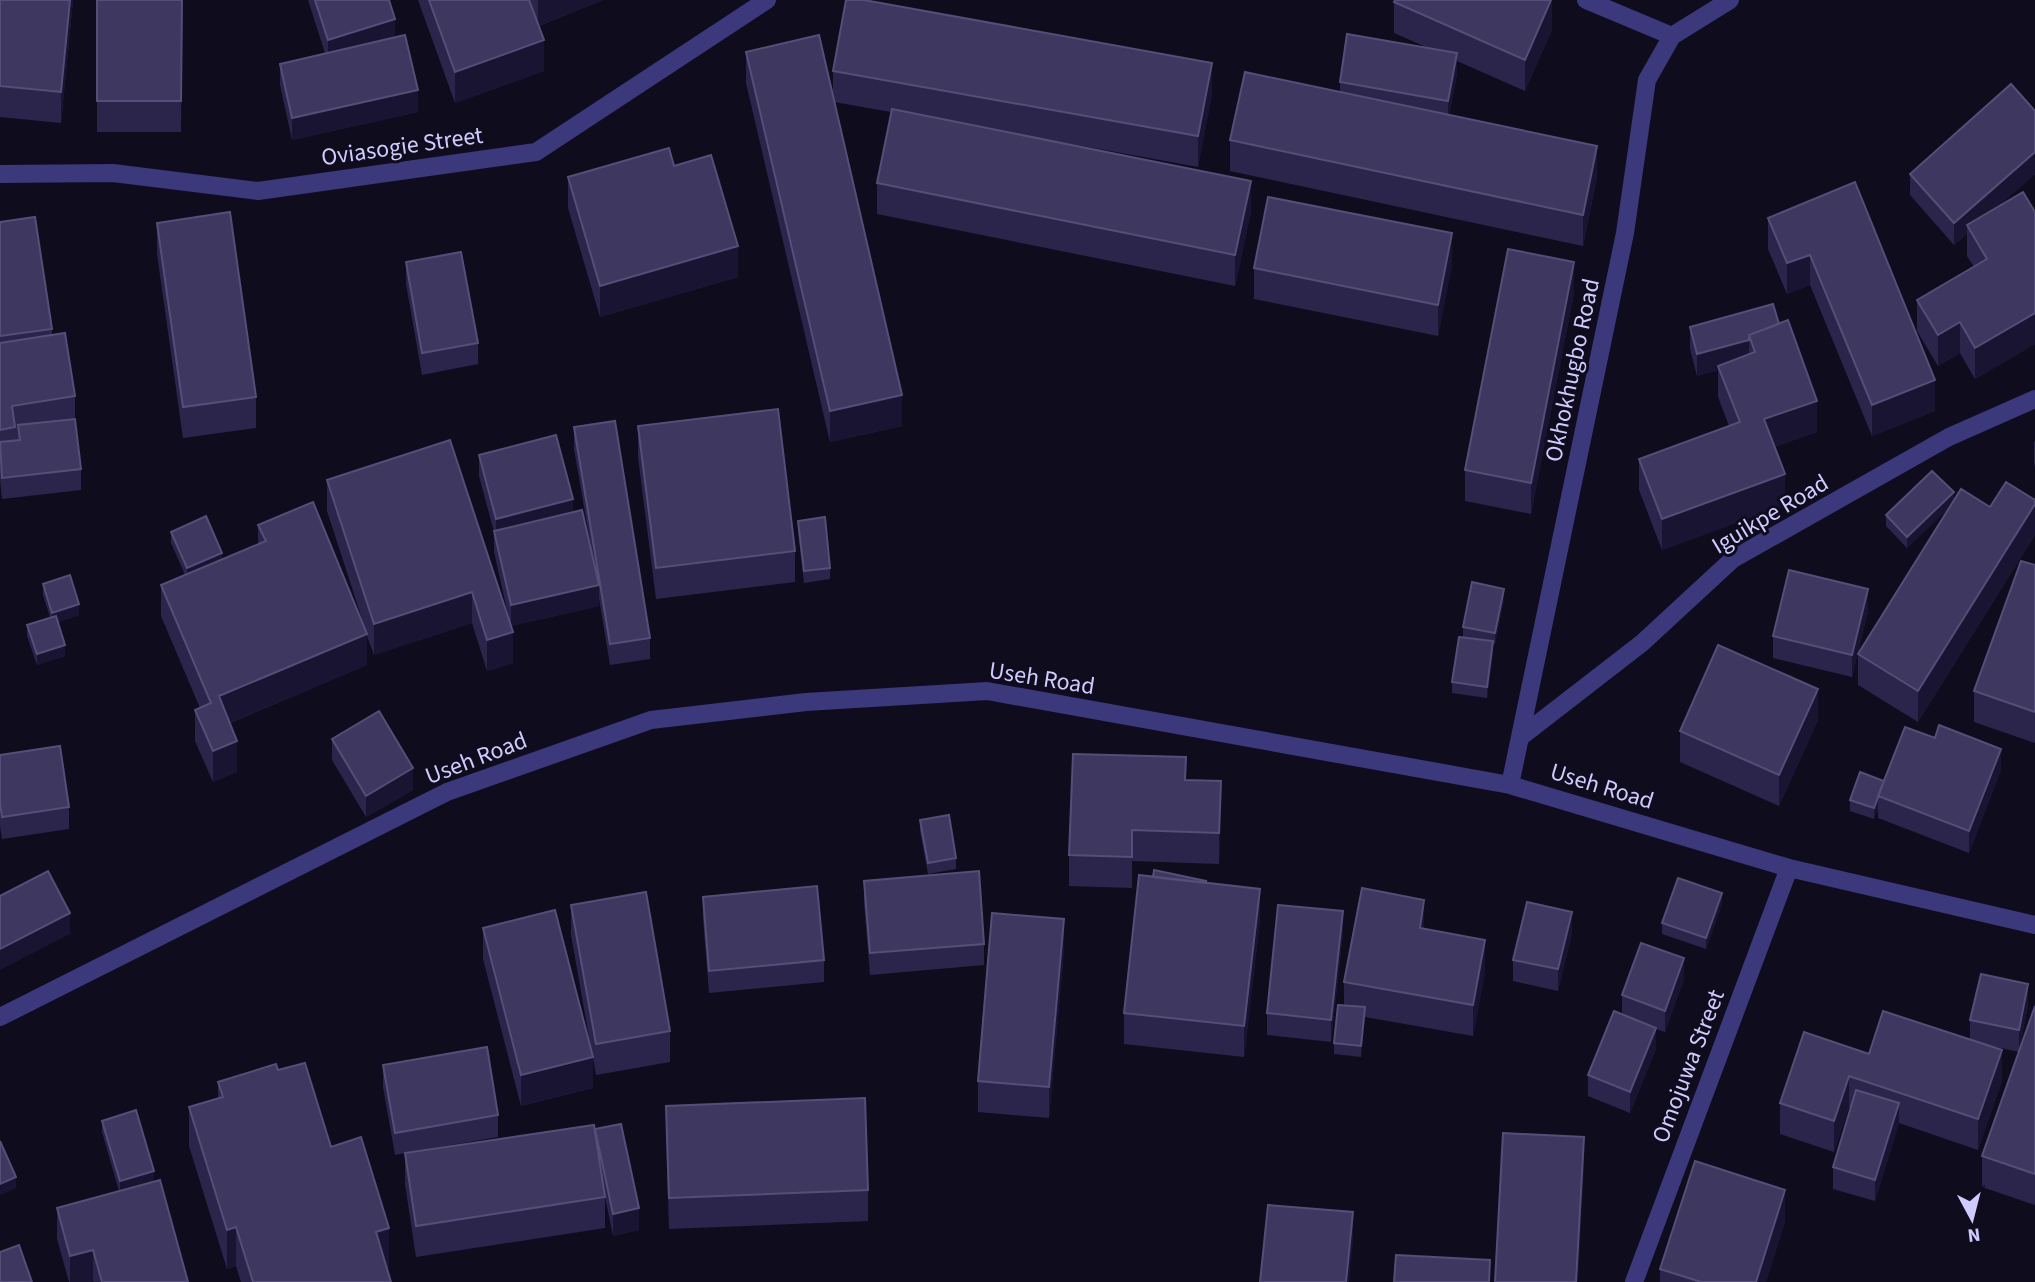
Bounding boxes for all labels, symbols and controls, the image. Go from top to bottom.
street label: Oviasogie Street [319,118,485,175]
street label: Okhokhugbo Road [1536,275,1609,465]
street label: Iguikpe Road [1705,466,1835,563]
street label: Useh Road [986,653,1097,704]
street label: Useh Road [420,723,532,794]
street label: Useh Road [1546,754,1658,819]
street label: Omojuwa Street [1643,984,1734,1148]
north arrow [1937,1184,2007,1254]
text: N [1966,1220,1982,1249]

